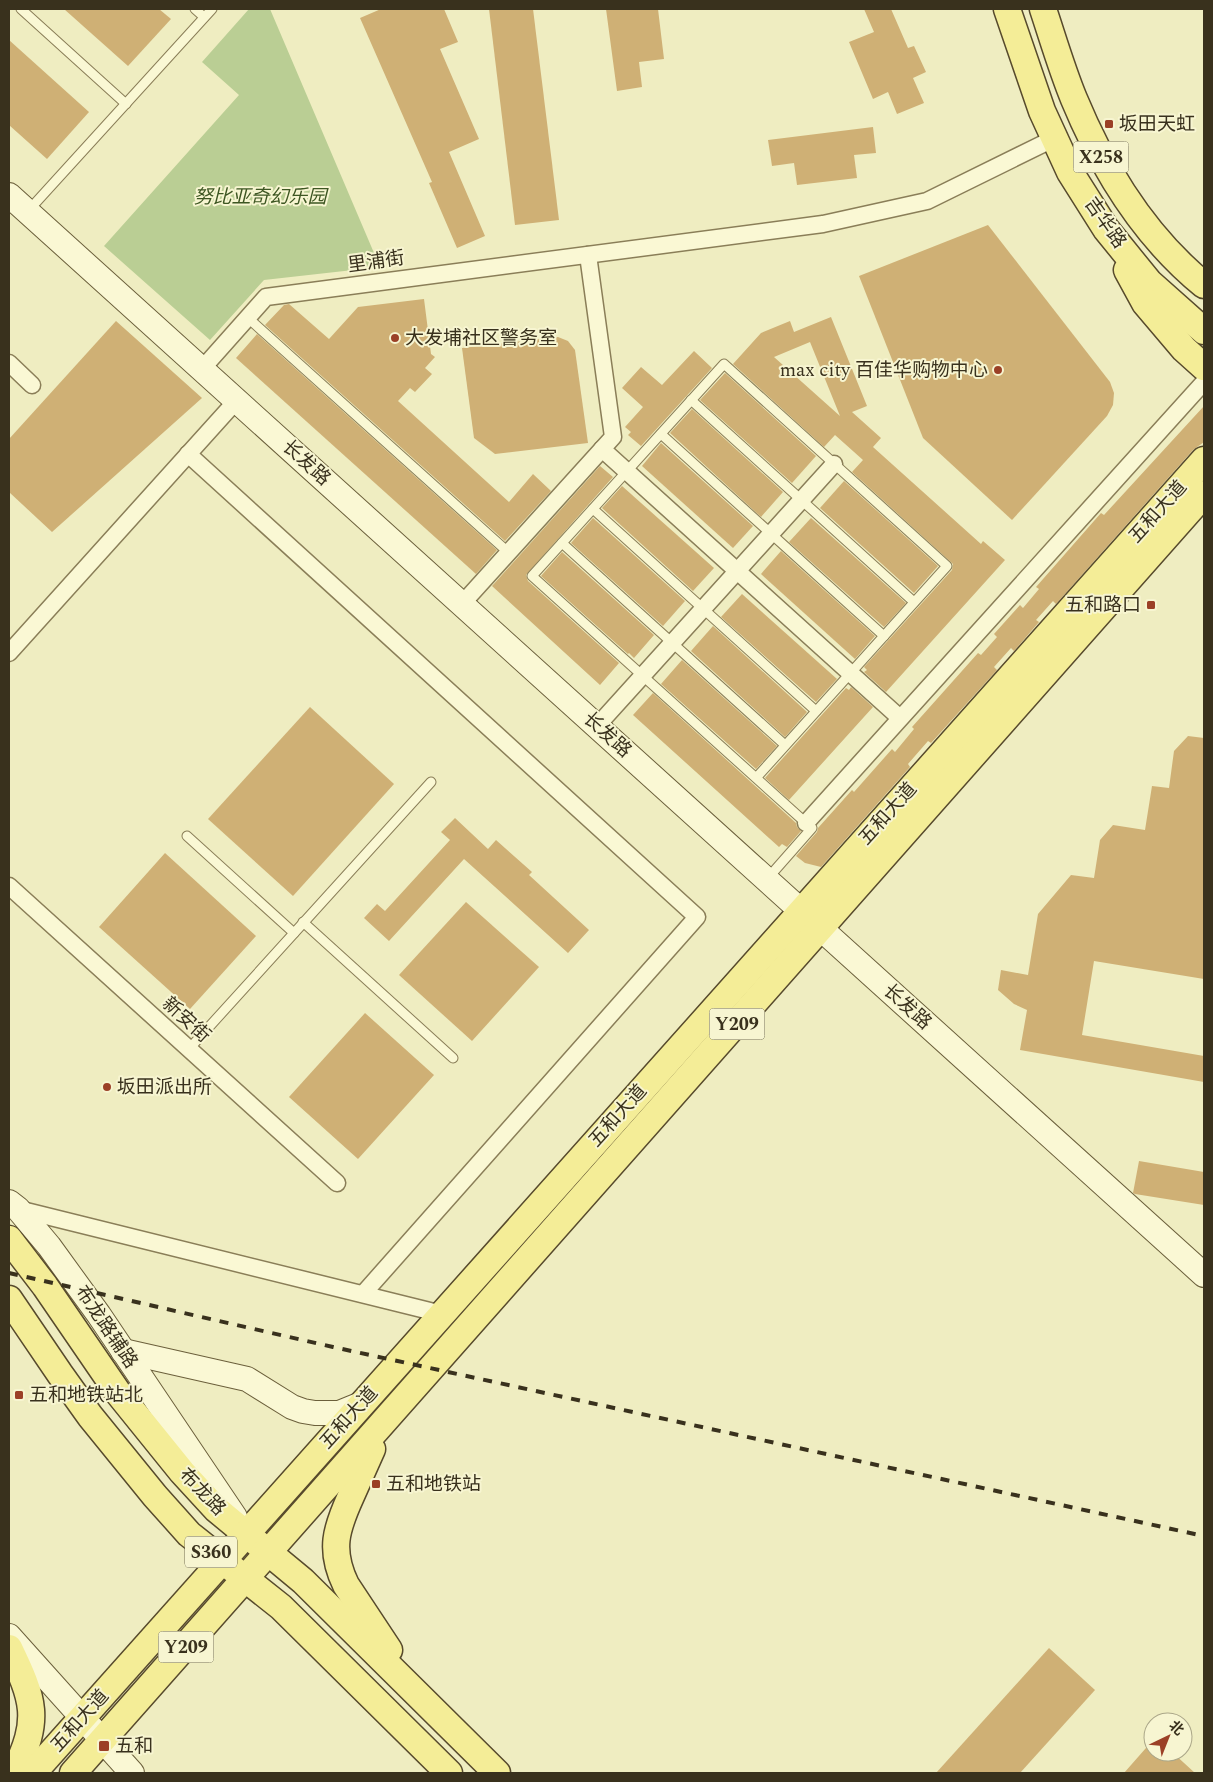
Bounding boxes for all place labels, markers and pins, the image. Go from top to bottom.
place label: 坂田天虹 [1119,110,1195,139]
marker: 坂田天虹 [1103,118,1115,130]
place label: 大发埔社区警务室 [405,324,557,353]
marker: 大发埔社区警务室 [389,332,401,344]
place label: max city 百佳华购物中心 [780,356,988,385]
marker: max city 百佳华购物中心 [992,364,1004,376]
place label: 五和路口 [1065,591,1141,620]
marker: 五和路口 [1145,599,1157,611]
place label: 坂田派出所 [117,1073,212,1102]
marker: 坂田派出所 [101,1081,113,1093]
place label: 五和地铁站北 [29,1381,143,1410]
marker: 五和地铁站北 [13,1389,25,1401]
place label: 五和地铁站 [386,1470,481,1499]
marker: 五和地铁站 [370,1478,382,1490]
place label: 五和 [115,1732,153,1761]
marker: 五和 [97,1739,111,1753]

